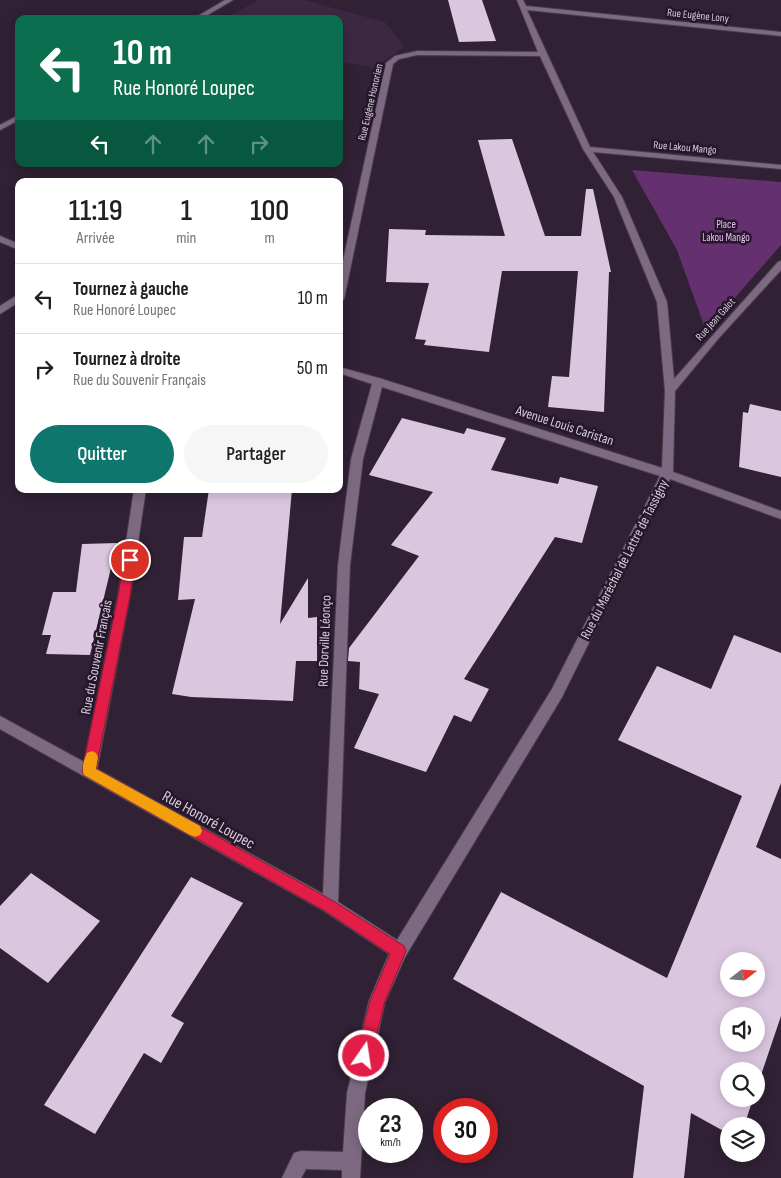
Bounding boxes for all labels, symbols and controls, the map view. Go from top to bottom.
street label: Rue Eugène Lony [666,6,730,25]
text: 10 m [113,32,172,75]
icon: left [30,35,95,100]
street label: Rue Eugène Honorien [355,62,386,142]
text: Rue Honoré Loupec [113,75,255,102]
icon: left [86,130,114,158]
icon: ahead [139,130,167,158]
icon: ahead [192,130,220,158]
icon: right [245,130,273,158]
street label: Rue Lakou Mango [653,138,718,157]
text: 11:19 [69,193,123,229]
text: 1 [181,193,192,229]
text: 100 [250,193,289,229]
park label: Place Lakou Mango [702,218,750,244]
text: Arrivée [77,229,115,248]
text: min [176,229,196,248]
text: m [265,229,275,248]
text: Tournez à gauche [73,278,189,301]
icon: left [30,285,58,313]
text: 10 m [298,287,328,310]
street label: Rue Jean Galot [693,295,738,343]
text: Rue Honoré Loupec [73,301,176,320]
text: Tournez à droite [73,348,181,371]
icon: right [30,355,58,383]
text: 50 m [297,357,328,380]
text: Rue du Souvenir Français [73,371,206,390]
street label: Avenue Louis Caristan [513,401,616,449]
button: Quitter [30,425,174,483]
button: Partager [184,425,328,483]
street label: Rue du Maréchal de Lattre de Tassigny [577,476,672,642]
pin [109,539,151,581]
icon: arrive [116,546,144,574]
street label: Rue Dorville Léonço [314,595,335,687]
street label: Rue du Souvenir Français [77,598,116,716]
street label: Rue Honoré Loupec [159,787,258,854]
north arrow [720,952,765,998]
map controls [720,952,765,1162]
button: sound [720,1007,765,1052]
position arrow [337,1029,389,1081]
button: search [720,1062,765,1107]
speed limit sign: 30 [433,1098,498,1163]
text: 23 [379,1109,402,1140]
button: layers [720,1117,765,1162]
text: km/h [380,1135,401,1150]

